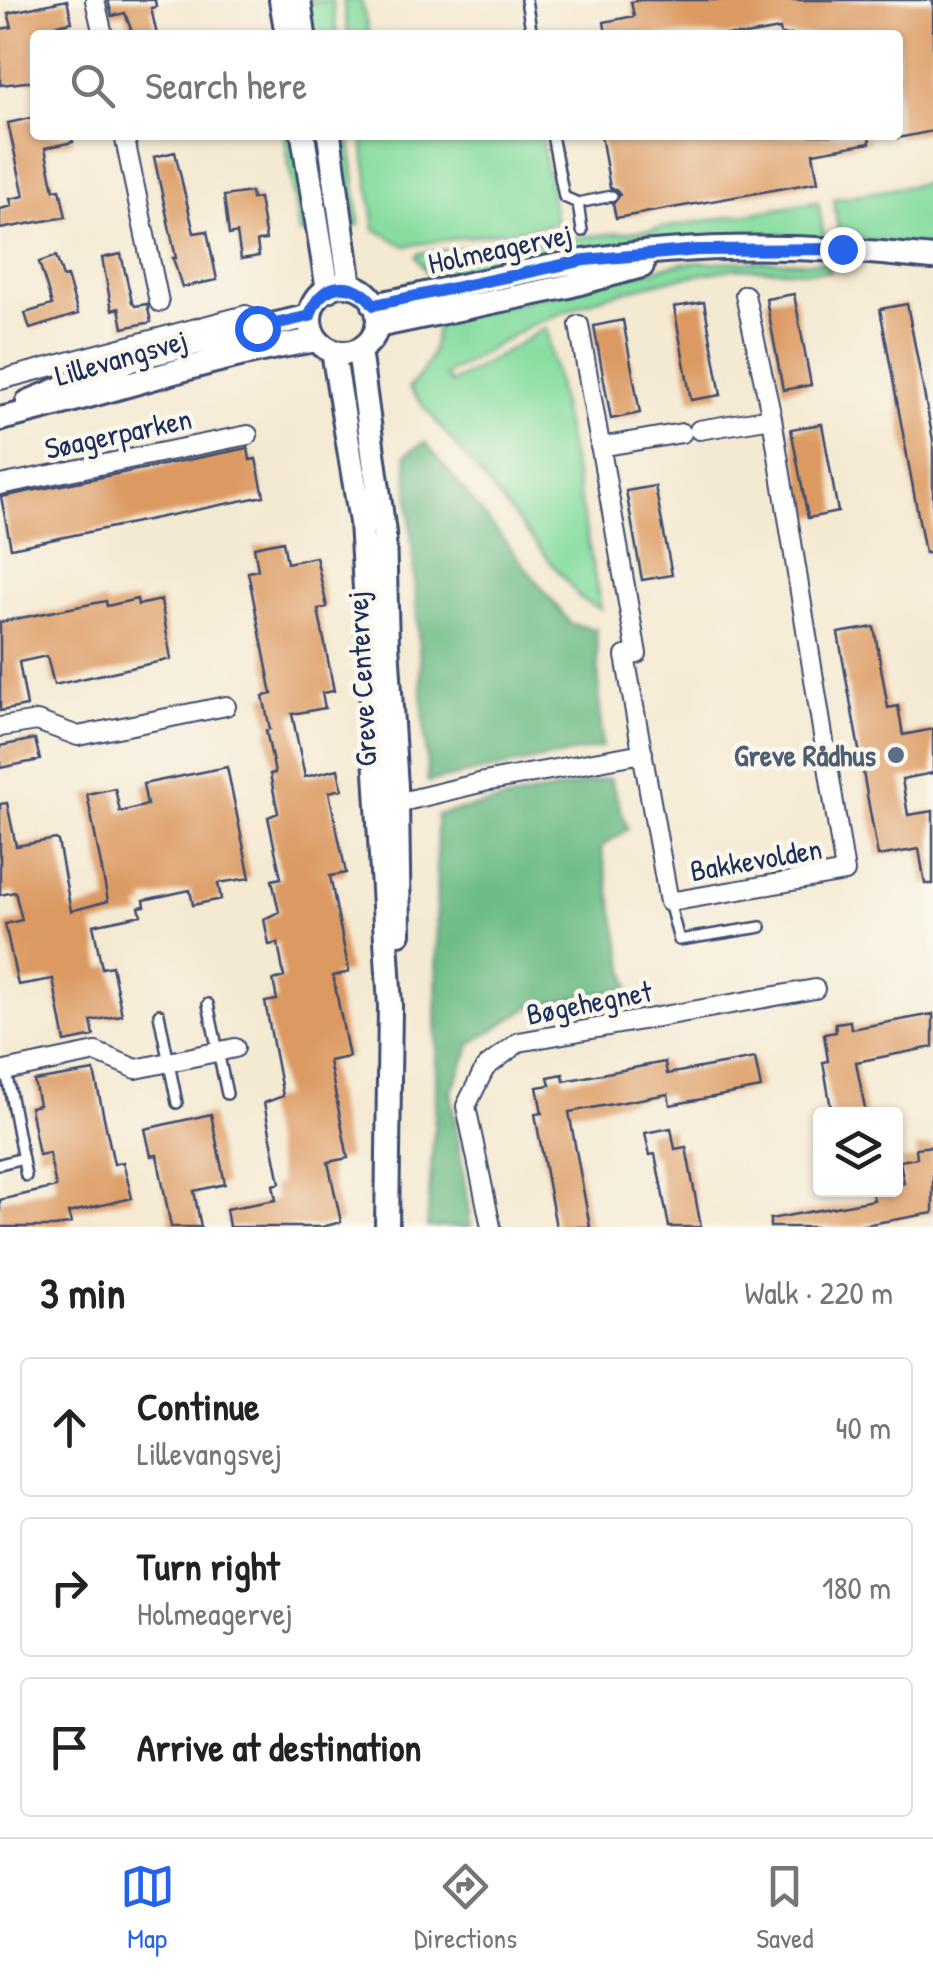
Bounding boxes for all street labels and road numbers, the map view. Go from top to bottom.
street label: Holmeagervej [424,213,576,283]
street label: Lillevangsvej [50,319,192,395]
street label: Søagerparken [41,398,195,468]
street label: Greve Centervej [336,590,386,768]
street label: Bakkevolden [687,828,825,890]
street label: Bøgehegnet [523,970,656,1034]

